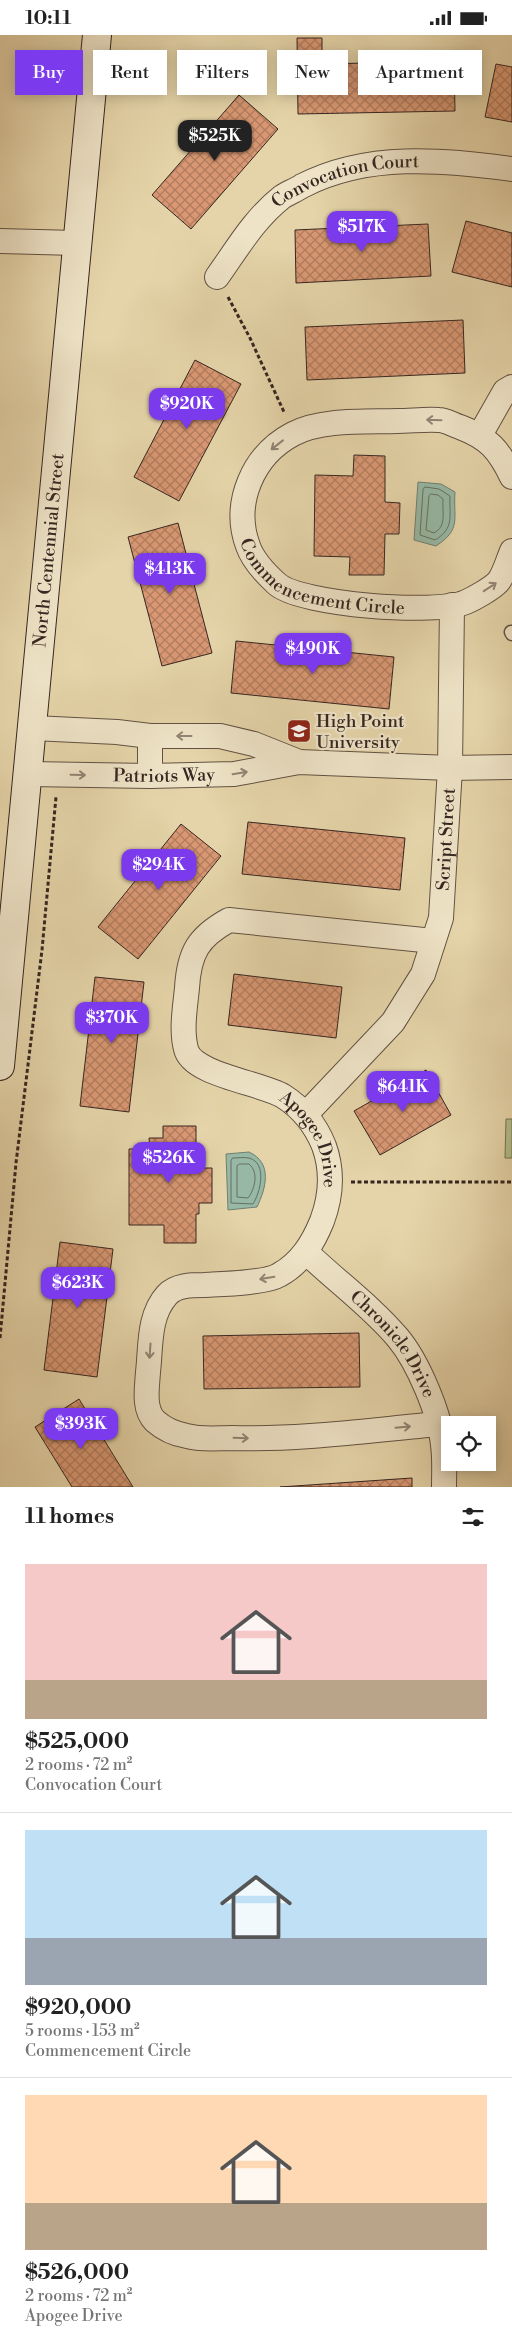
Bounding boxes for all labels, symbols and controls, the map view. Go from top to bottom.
text: 10:11 [25,6,71,30]
chip: Buy [15,50,83,95]
chip: Rent [93,50,167,95]
chip: Filters [177,50,267,95]
chip: New [277,50,348,95]
chip: Apartment [358,50,482,95]
pin: $525K [180,119,250,162]
text: $525K [189,126,241,146]
street label: Convocation Court [267,150,420,213]
pin: $517K [327,211,397,253]
text: $517K [338,217,386,237]
pin: $920K [152,387,222,430]
text: $920K [160,394,214,414]
one-way arrow [426,416,442,425]
one-way arrow [270,440,283,451]
street label: North Centennial Street [28,452,70,648]
street label: Commencement Circle [234,535,405,620]
pin: $413K [135,553,205,595]
text: $413K [145,559,195,579]
one-way arrow [483,581,497,591]
pin: $490K [278,633,348,675]
text: $490K [286,639,340,659]
place label: High Point University [316,710,405,754]
school or university icon: High Point University [286,718,312,744]
one-way arrow [177,731,193,741]
street label: Patriots Way [113,763,215,788]
one-way arrow [232,767,248,777]
one-way arrow [69,770,85,780]
street label: Script Street [432,787,461,891]
pin: $294K [124,849,194,891]
text: $294K [132,855,186,875]
pin: $370K [77,1001,147,1044]
text: $370K [86,1008,138,1028]
pin: $641K [368,1071,438,1113]
text: $641K [377,1077,429,1097]
street label: Apogee Drive [274,1085,341,1188]
pin: $526K [134,1141,204,1184]
text: $526K [143,1148,195,1168]
pin: $623K [43,1267,113,1309]
text: $623K [52,1273,104,1293]
one-way arrow [259,1274,275,1284]
street label: Chronicle Drive [345,1285,440,1401]
one-way arrow [146,1342,155,1358]
pin: $393K [46,1407,116,1450]
text: $393K [55,1414,107,1434]
map controls [441,1416,496,1471]
button: locate [441,1416,496,1471]
one-way arrow [395,1422,411,1432]
one-way arrow [233,1434,249,1443]
icon: filters [459,1503,487,1531]
text: 11 homes [25,1504,114,1530]
icon: home [211,1597,301,1687]
text: $525,000 [25,1729,129,1755]
text: 2 rooms · 72 m² [25,1755,132,1775]
text: Convocation Court [25,1775,162,1795]
icon: home [211,1862,301,1952]
text: $920,000 [25,1995,131,2021]
text: 5 rooms · 153 m² [25,2021,140,2041]
text: Commencement Circle [25,2041,191,2061]
icon: home [211,2127,301,2217]
text: $526,000 [25,2260,129,2286]
text: 2 rooms · 72 m² [25,2286,132,2306]
text: Apogee Drive [25,2306,123,2326]

